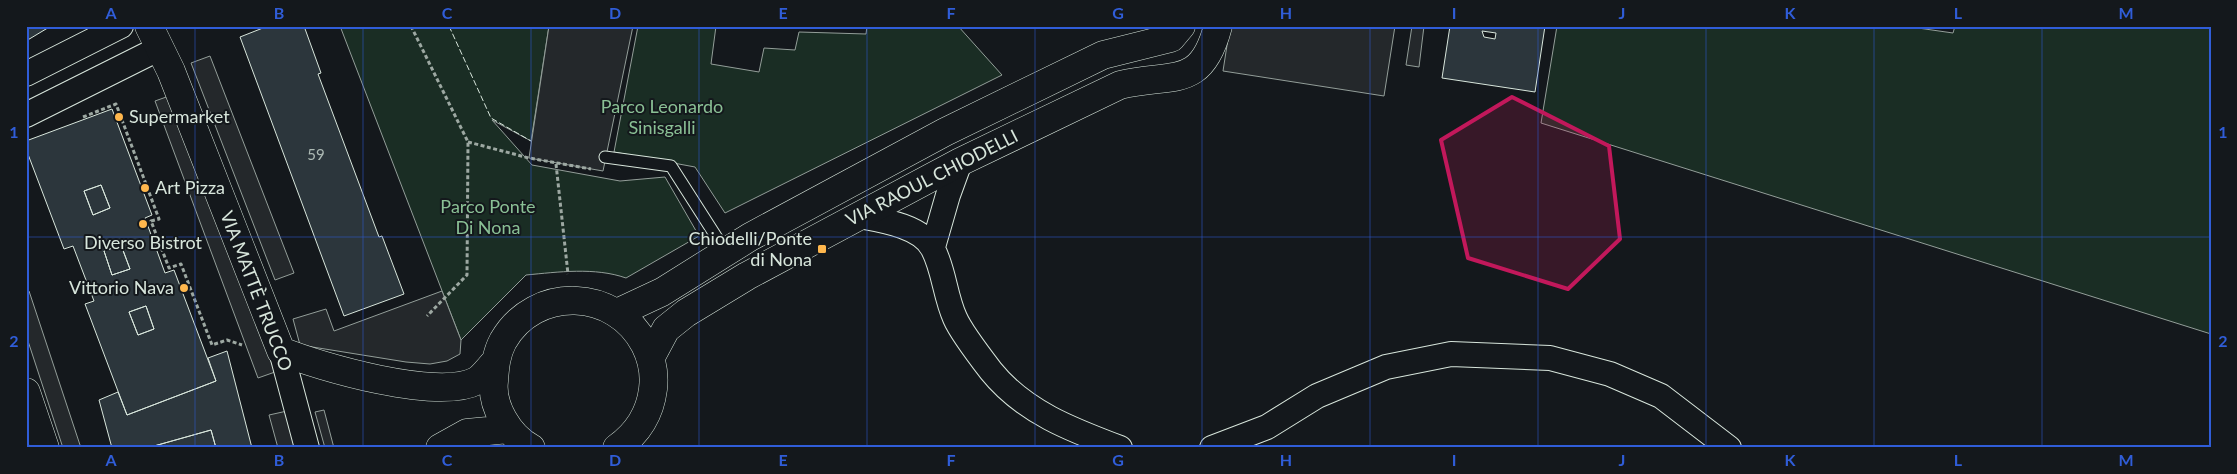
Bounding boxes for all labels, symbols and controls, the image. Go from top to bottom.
text: A [104,3,117,22]
text: B [274,3,284,22]
text: C [442,3,453,22]
text: D [609,3,621,22]
text: E [778,3,788,22]
text: F [946,3,956,22]
text: G [1112,3,1124,22]
text: H [1280,3,1292,22]
text: I [1452,3,1456,22]
text: J [1619,3,1625,22]
text: K [1785,3,1797,22]
text: L [1954,3,1963,22]
text: M [2118,3,2134,22]
park label: Parco Leonardo Sinisgalli [601,95,723,138]
place label: Supermarket [129,105,230,127]
marker: Supermarket [113,111,125,123]
text: 1 [9,122,19,141]
text: 1 [2218,122,2228,141]
street label: VIA RAOUL CHIODELLI [842,124,1021,230]
house number: 59 [307,145,325,163]
place label: Art Pizza [155,176,225,198]
marker: Art Pizza [139,182,151,194]
park label: Parco Ponte Di Nona [440,195,536,238]
street label: VIA MATTÈ TRUCCO [216,207,298,374]
marker: Diverso Bistrot [137,218,149,230]
place label: Chiodelli/Ponte di Nona [689,227,812,270]
place label: Diverso Bistrot [84,231,203,253]
marker: Chiodelli/Ponte di Nona [816,243,828,255]
place label: Vittorio Nava [69,276,174,298]
marker: Vittorio Nava [178,282,190,294]
text: 2 [9,331,19,350]
text: 2 [2218,331,2228,350]
text: A [104,450,117,469]
text: B [274,450,284,469]
text: C [442,450,453,469]
text: D [609,450,621,469]
text: E [778,450,788,469]
text: F [946,450,956,469]
text: G [1112,450,1124,469]
text: H [1280,450,1292,469]
text: I [1452,450,1456,469]
text: J [1619,450,1625,469]
text: K [1785,450,1797,469]
text: L [1954,450,1963,469]
text: M [2118,450,2134,469]

